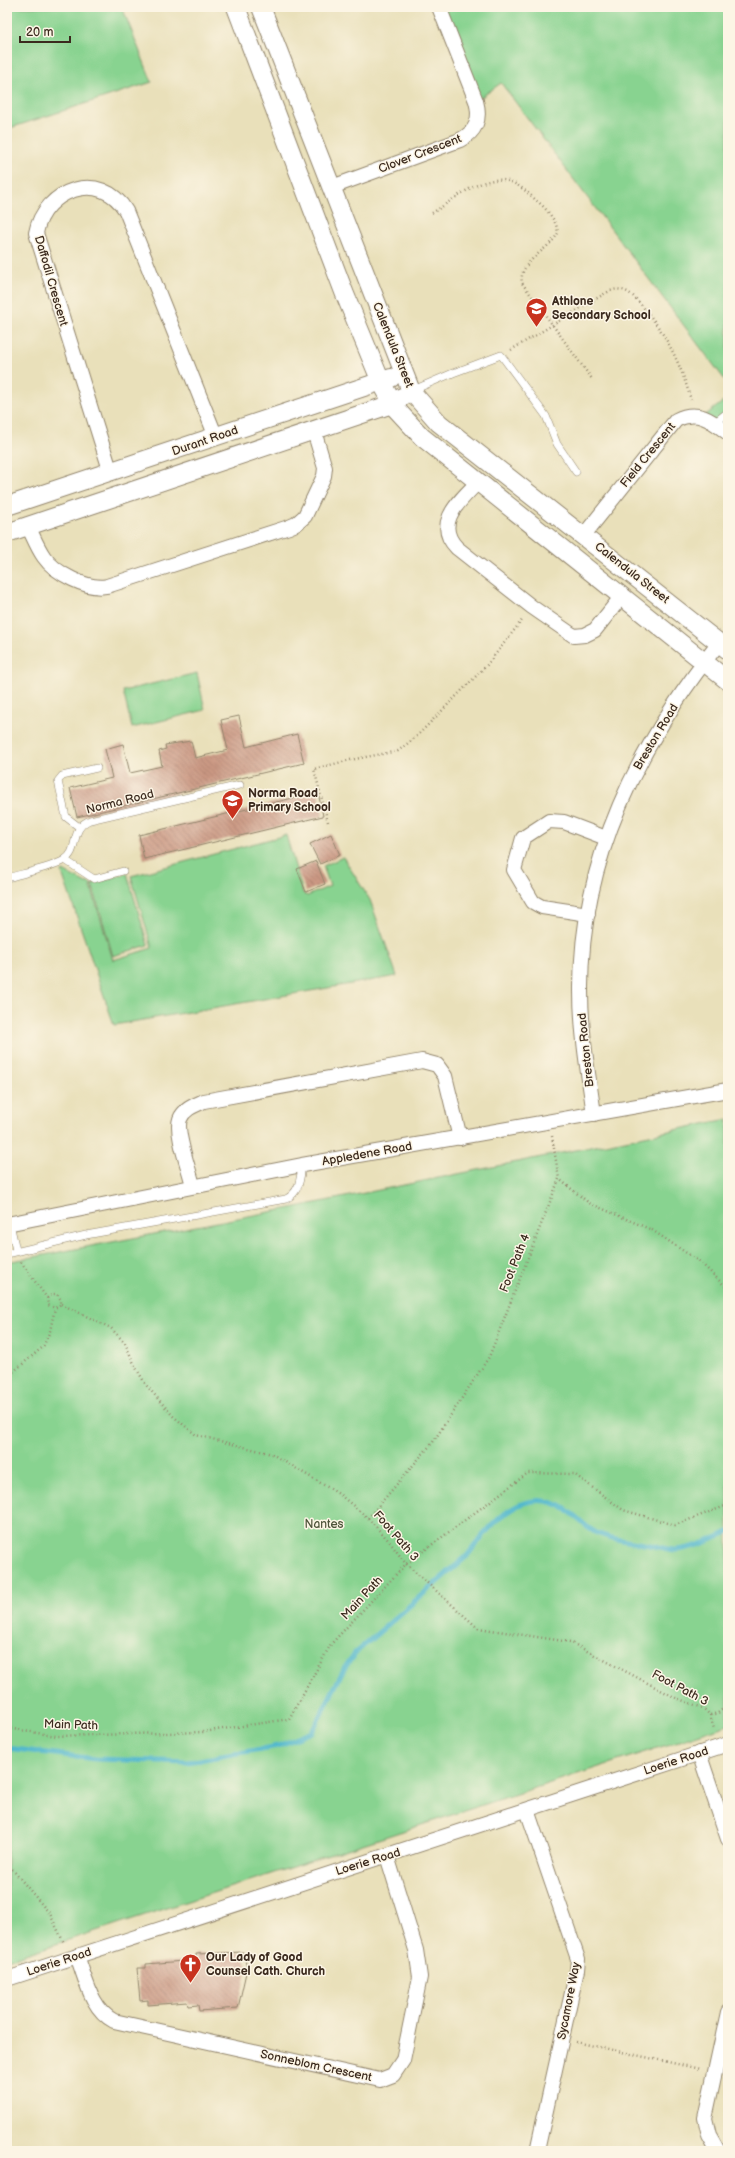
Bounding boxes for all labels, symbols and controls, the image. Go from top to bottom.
scale bar [20,18,70,44]
text: 20 m [26,25,53,40]
street label: Clover Crescent [376,131,464,177]
street label: Daffodil Crescent [31,234,71,328]
place label: Athlone Secondary School [551,294,651,323]
school or university icon: Athlone Secondary School [523,295,549,328]
street label: Calendula Street [369,300,417,390]
street label: Field Crescent [617,419,679,491]
street label: Durant Road [170,423,240,459]
street label: Calendula Street [592,539,673,607]
street label: Breston Road [630,701,682,773]
street label: Norma Road [85,786,155,818]
place label: Norma Road Primary School [248,786,331,815]
school or university icon: Norma Road Primary School [219,787,245,820]
street label: Breston Road [575,1012,597,1088]
street label: Appledene Road [321,1139,413,1169]
street label: Foot Path 4 [496,1231,534,1295]
street label: Foot Path 3 [370,1508,422,1564]
park label: Nantes [305,1517,344,1532]
street label: Main Path [338,1573,386,1623]
street label: Foot Path 3 [649,1667,711,1709]
street label: Main Path [44,1717,99,1733]
street label: Loerie Road [642,1743,710,1778]
street label: Loerie Road [334,1845,402,1879]
street label: Loerie Road [25,1944,93,1979]
place label: Our Lady of Good Counsel Cath. Church [206,1950,325,1979]
church icon: Our Lady of Good Counsel Cath. Church [178,1951,204,1984]
street label: Sycamore Way [554,1960,584,2041]
street label: Sonneblom Crescent [259,2047,373,2085]

